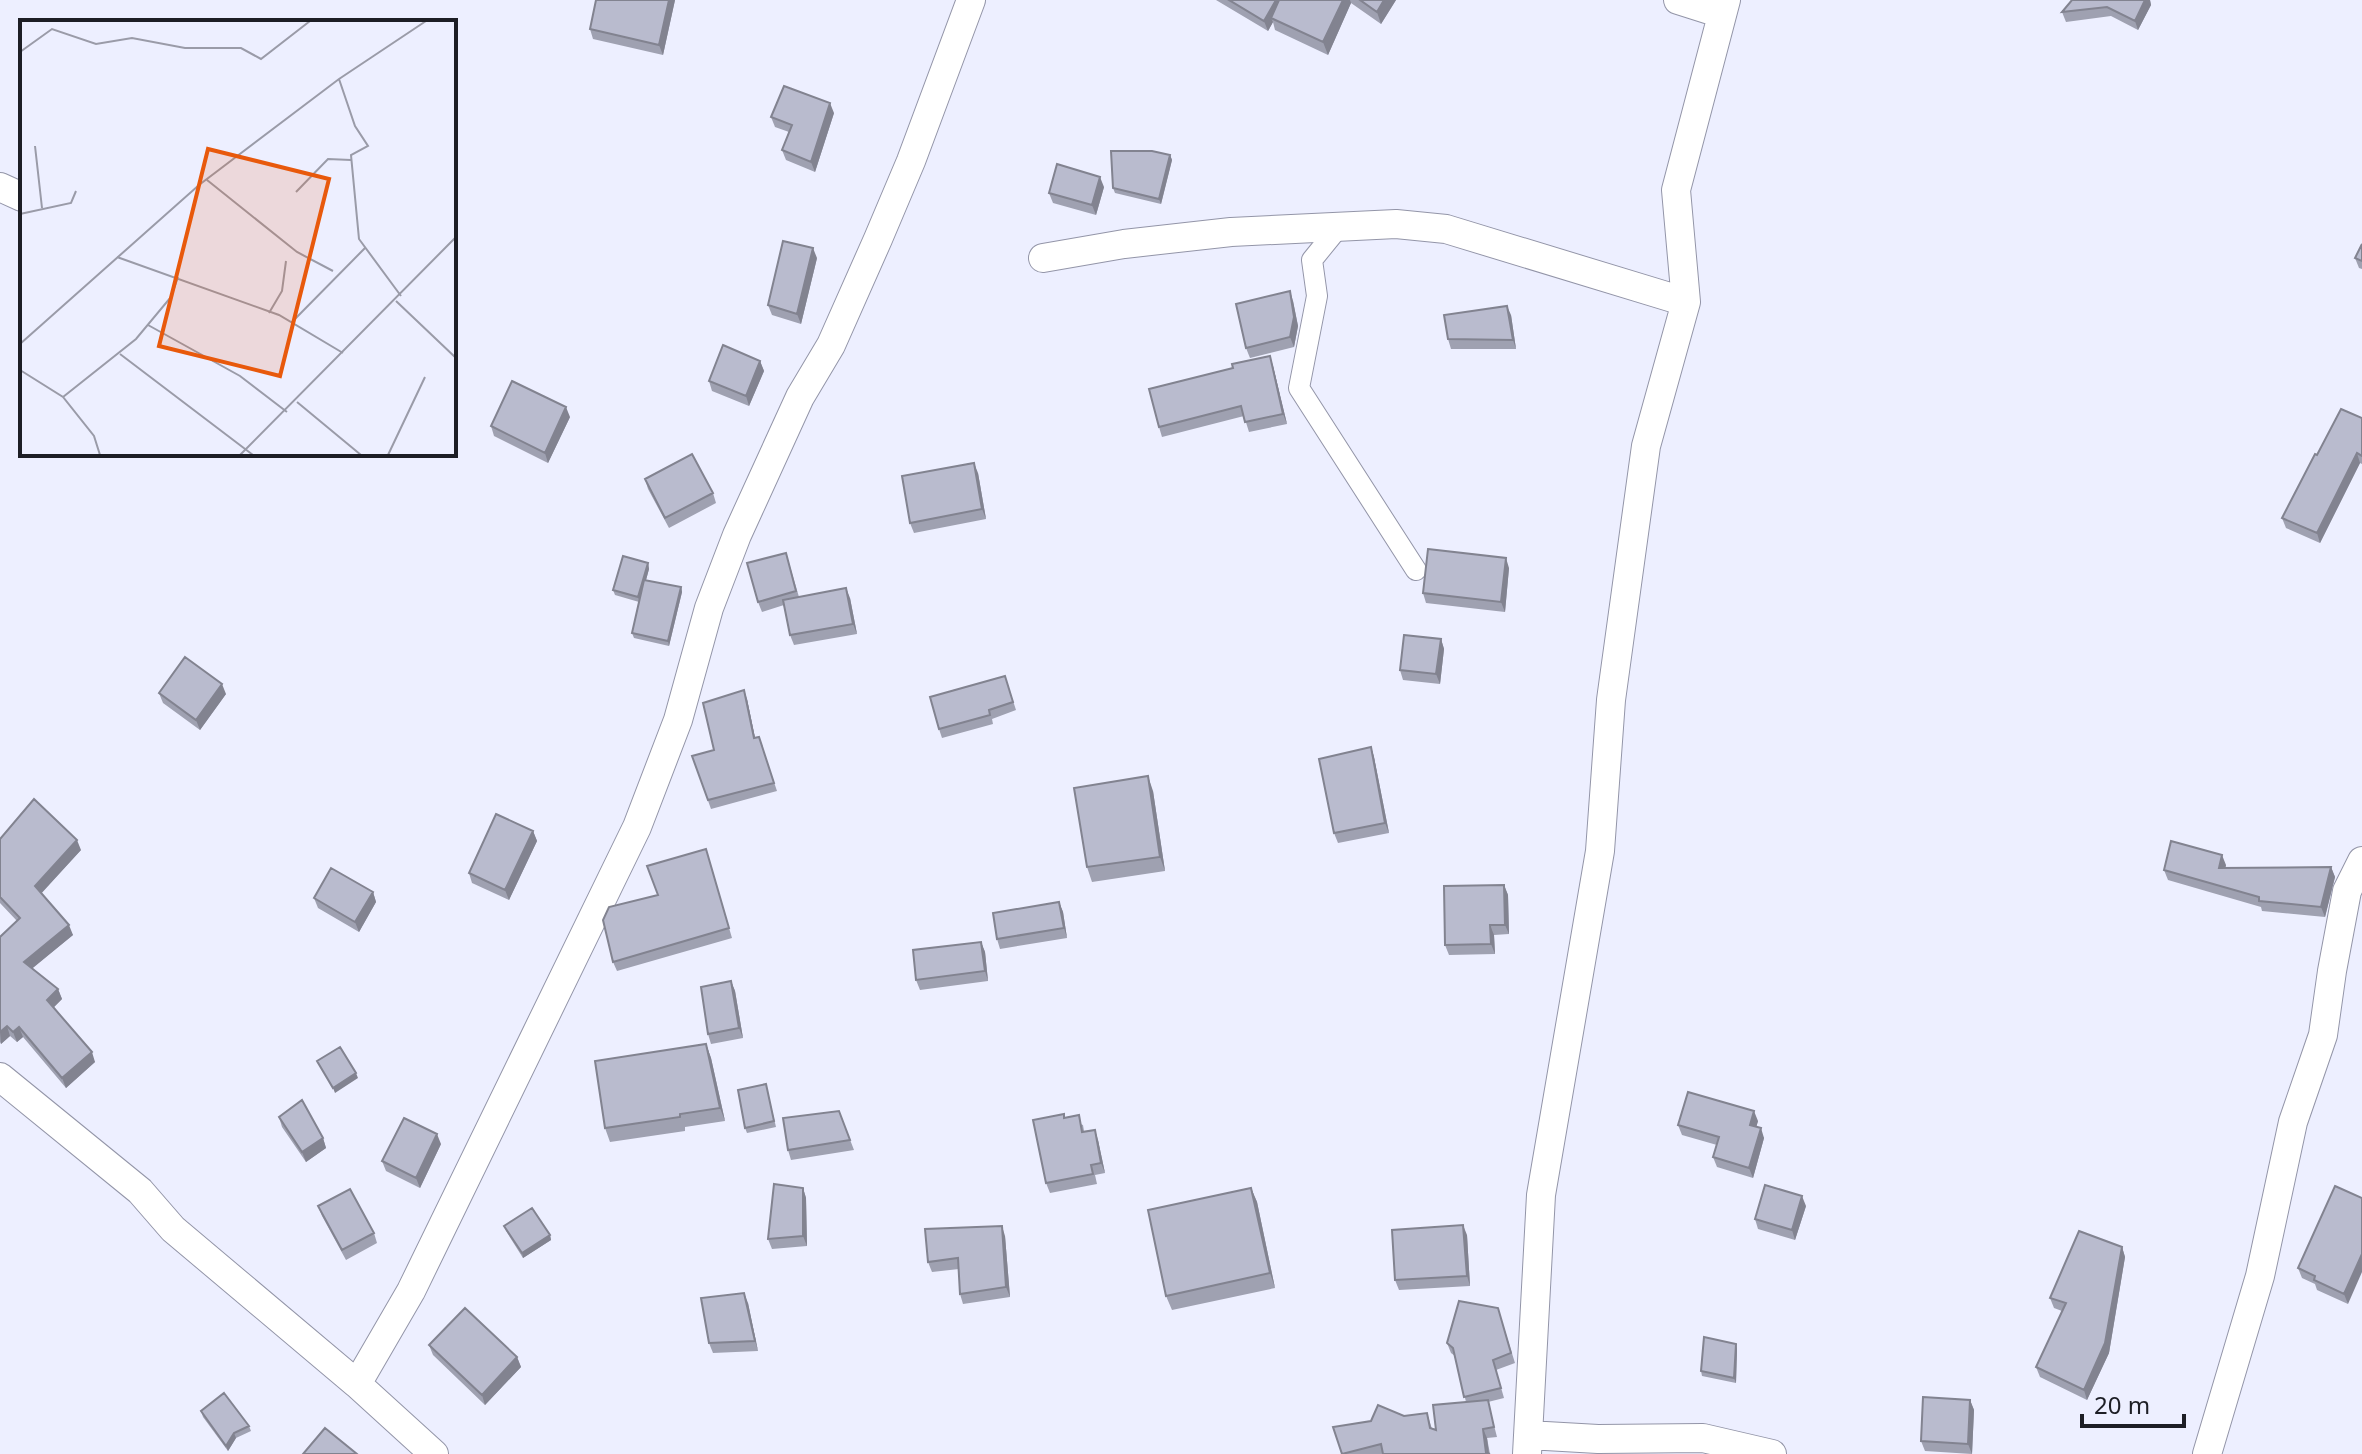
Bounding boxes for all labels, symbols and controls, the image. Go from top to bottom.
inset map [20,20,456,456]
scale bar [2082,1378,2184,1428]
text: 20 m [2094,1388,2150,1421]

